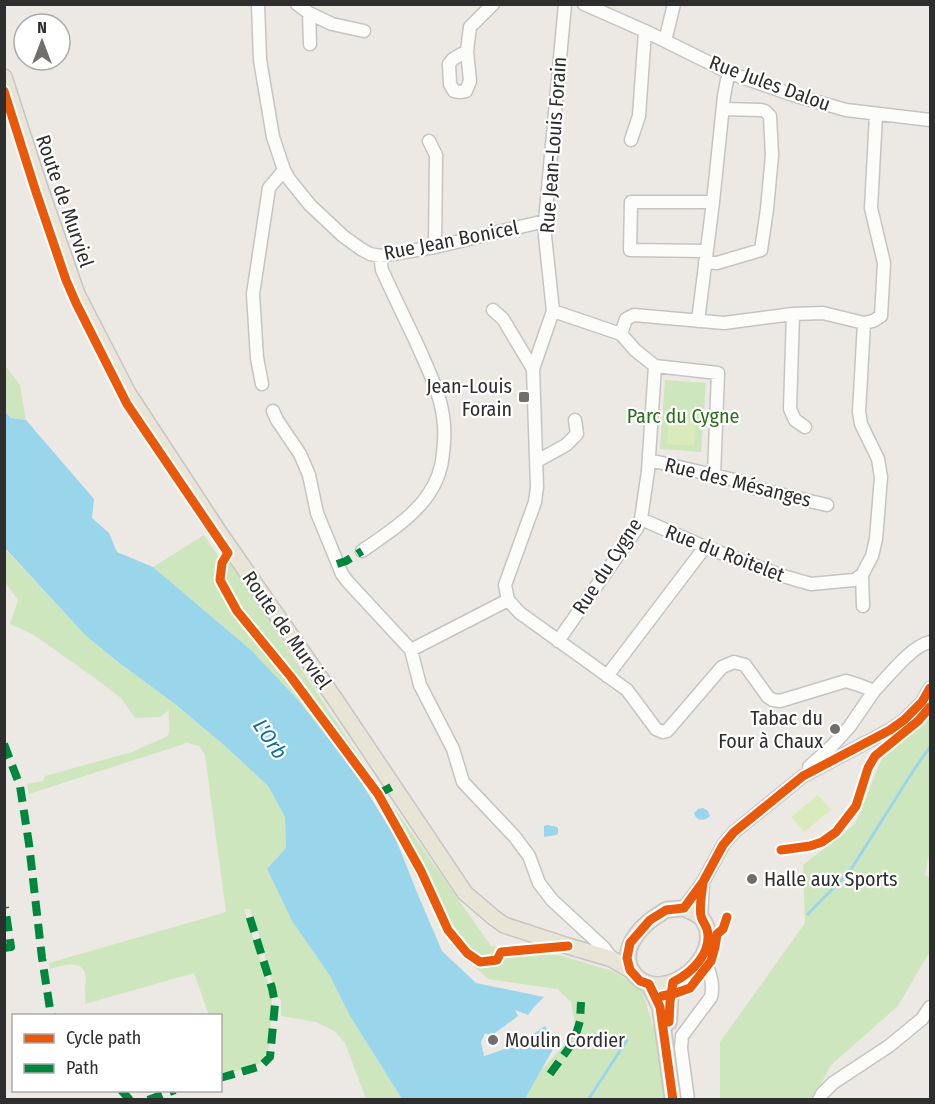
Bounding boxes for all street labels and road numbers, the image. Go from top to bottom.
street label: Rue Jules Dalou [706,50,834,116]
street label: Rue Jean-Louis Forain [535,56,571,234]
street label: Route de Murviel [31,132,99,270]
street label: Rue Jean Bonicel [382,215,520,265]
street label: Rue des Mésanges [662,452,814,512]
street label: Rue du Cygne [567,513,647,619]
street label: Rue du Roitelet [662,519,788,587]
street label: Route de Murviel [237,566,337,694]

